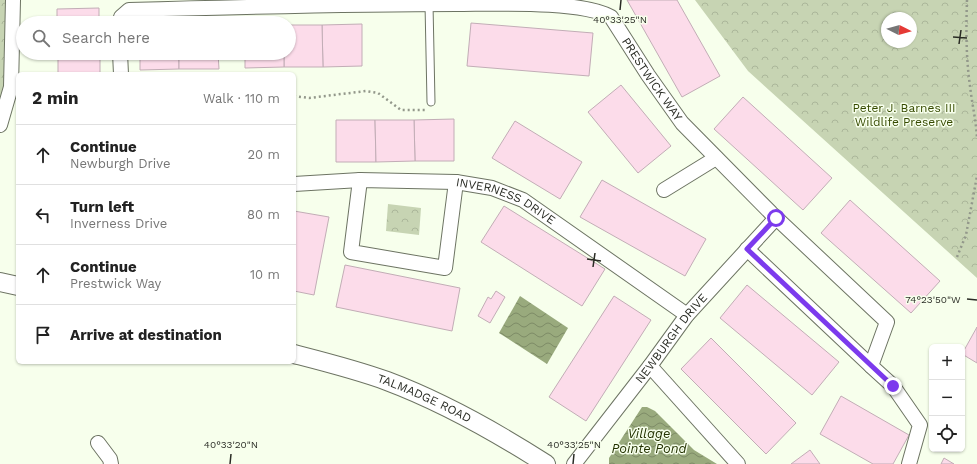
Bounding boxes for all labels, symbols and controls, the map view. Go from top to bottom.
north arrow [881,12,917,48]
text: 40°33'25"N [593,14,647,25]
search box [16,16,296,60]
icon: search [30,27,52,49]
text: Search here [62,29,150,47]
street label: PRESTWICK WAY [619,35,685,124]
text: 2 min [32,88,78,108]
text: Walk · 110 m [203,91,280,106]
park label: Peter J. Barnes III Wildlife Preserve [852,101,956,129]
text: Continue [70,138,137,156]
icon: ahead [32,144,54,166]
text: 20 m [248,147,280,162]
text: Newburgh Drive [70,156,171,171]
street label: INVERNESS DRIVE [455,175,558,228]
text: Turn left [70,198,134,216]
icon: left [32,204,54,226]
text: 80 m [247,207,280,222]
route start [767,209,785,227]
text: Inverness Drive [70,216,167,231]
text: Continue [70,258,137,276]
icon: ahead [32,264,54,286]
text: 10 m [250,267,280,282]
text: Prestwick Way [70,276,161,291]
street label: NEWBURGH DRIVE [632,290,710,386]
text: 74°23'50"W [905,294,961,305]
icon: arrive [32,324,54,346]
text: Arrive at destination [70,326,222,344]
map controls [929,344,965,452]
button: + [929,344,965,380]
street label: TALMADGE ROAD [376,371,474,426]
route end [884,377,902,395]
button: − [929,380,965,416]
button: locate [929,416,965,452]
water label: Village Pointe Pond [612,426,687,456]
text: 40°33'20"N [204,439,258,450]
text: 40°33'25"N [547,439,601,450]

